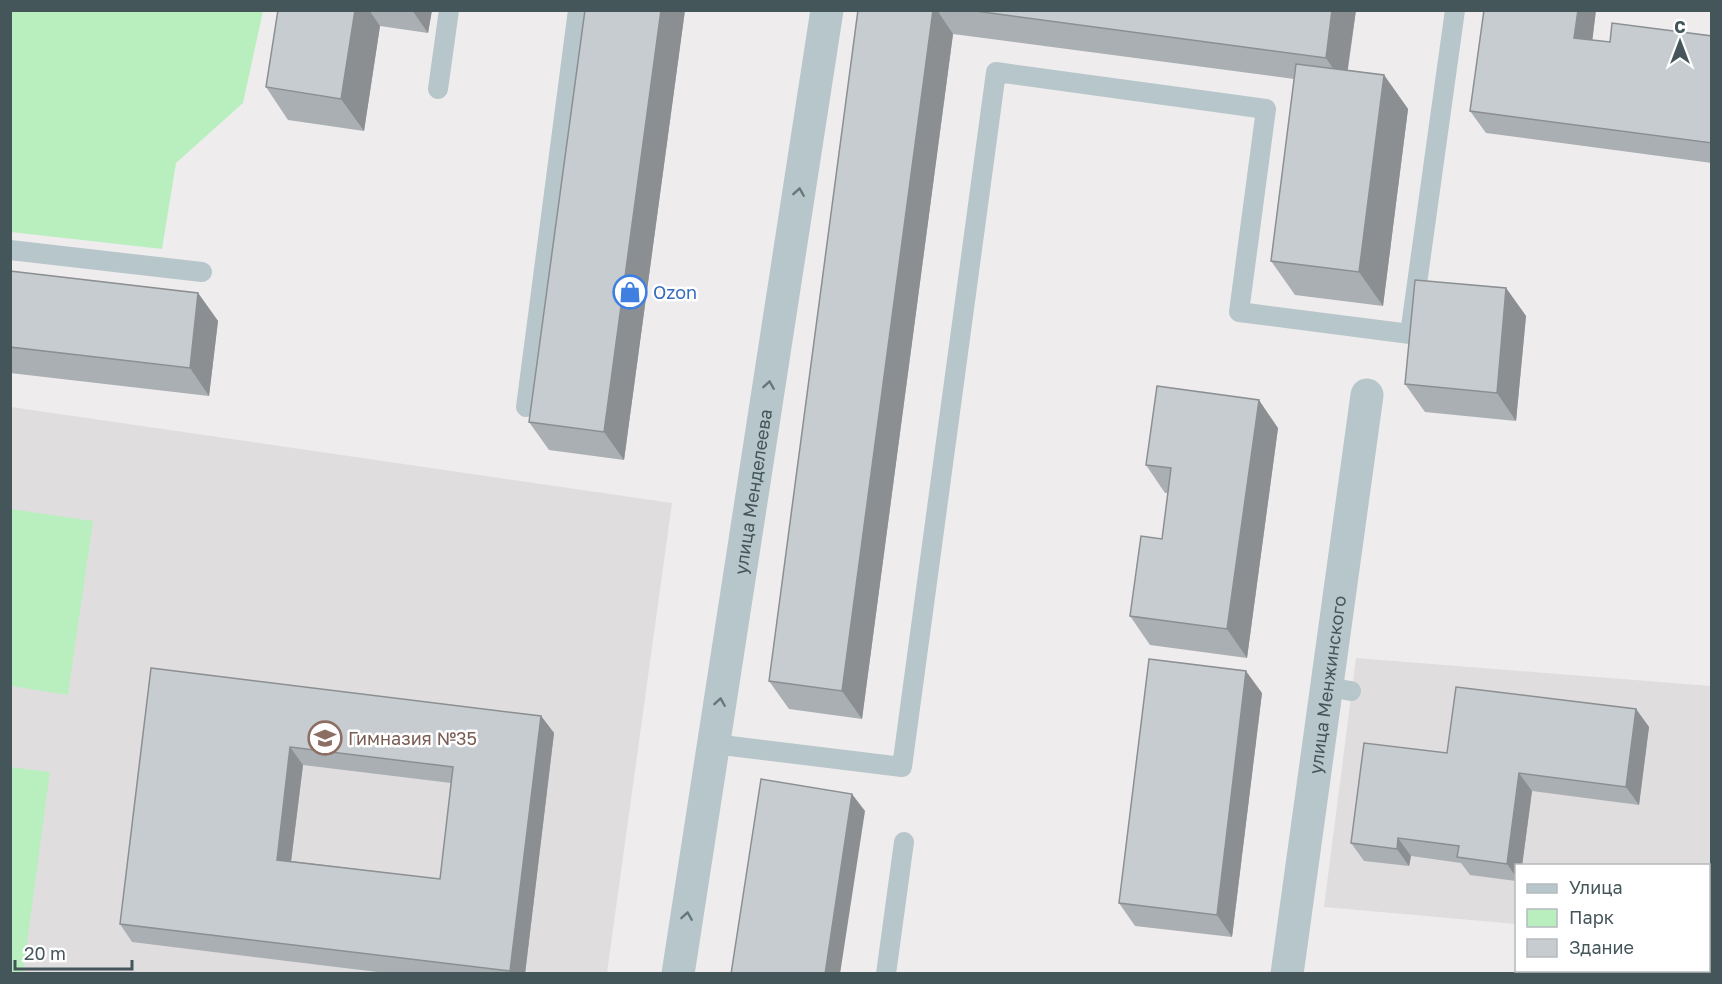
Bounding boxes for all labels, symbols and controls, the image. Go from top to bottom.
north arrow [1650,12,1710,72]
text: С [1674,17,1686,37]
one-way arrow [792,188,804,197]
shop icon: Ozon [612,274,648,310]
place label: Ozon [653,281,697,303]
one-way arrow [762,380,775,390]
street label: улица Менделеева [729,407,776,576]
street label: улица Менжинского [1304,594,1350,775]
one-way arrow [714,698,726,707]
school or university icon: Гимназия №35 [307,720,343,756]
place label: Гимназия №35 [348,727,477,749]
legend [1515,864,1710,972]
text: Улица [1569,876,1623,898]
text: Парк [1569,906,1614,928]
one-way arrow [681,911,693,920]
scale bar [15,933,132,971]
text: Здание [1569,936,1634,958]
text: 20 m [24,942,66,964]

